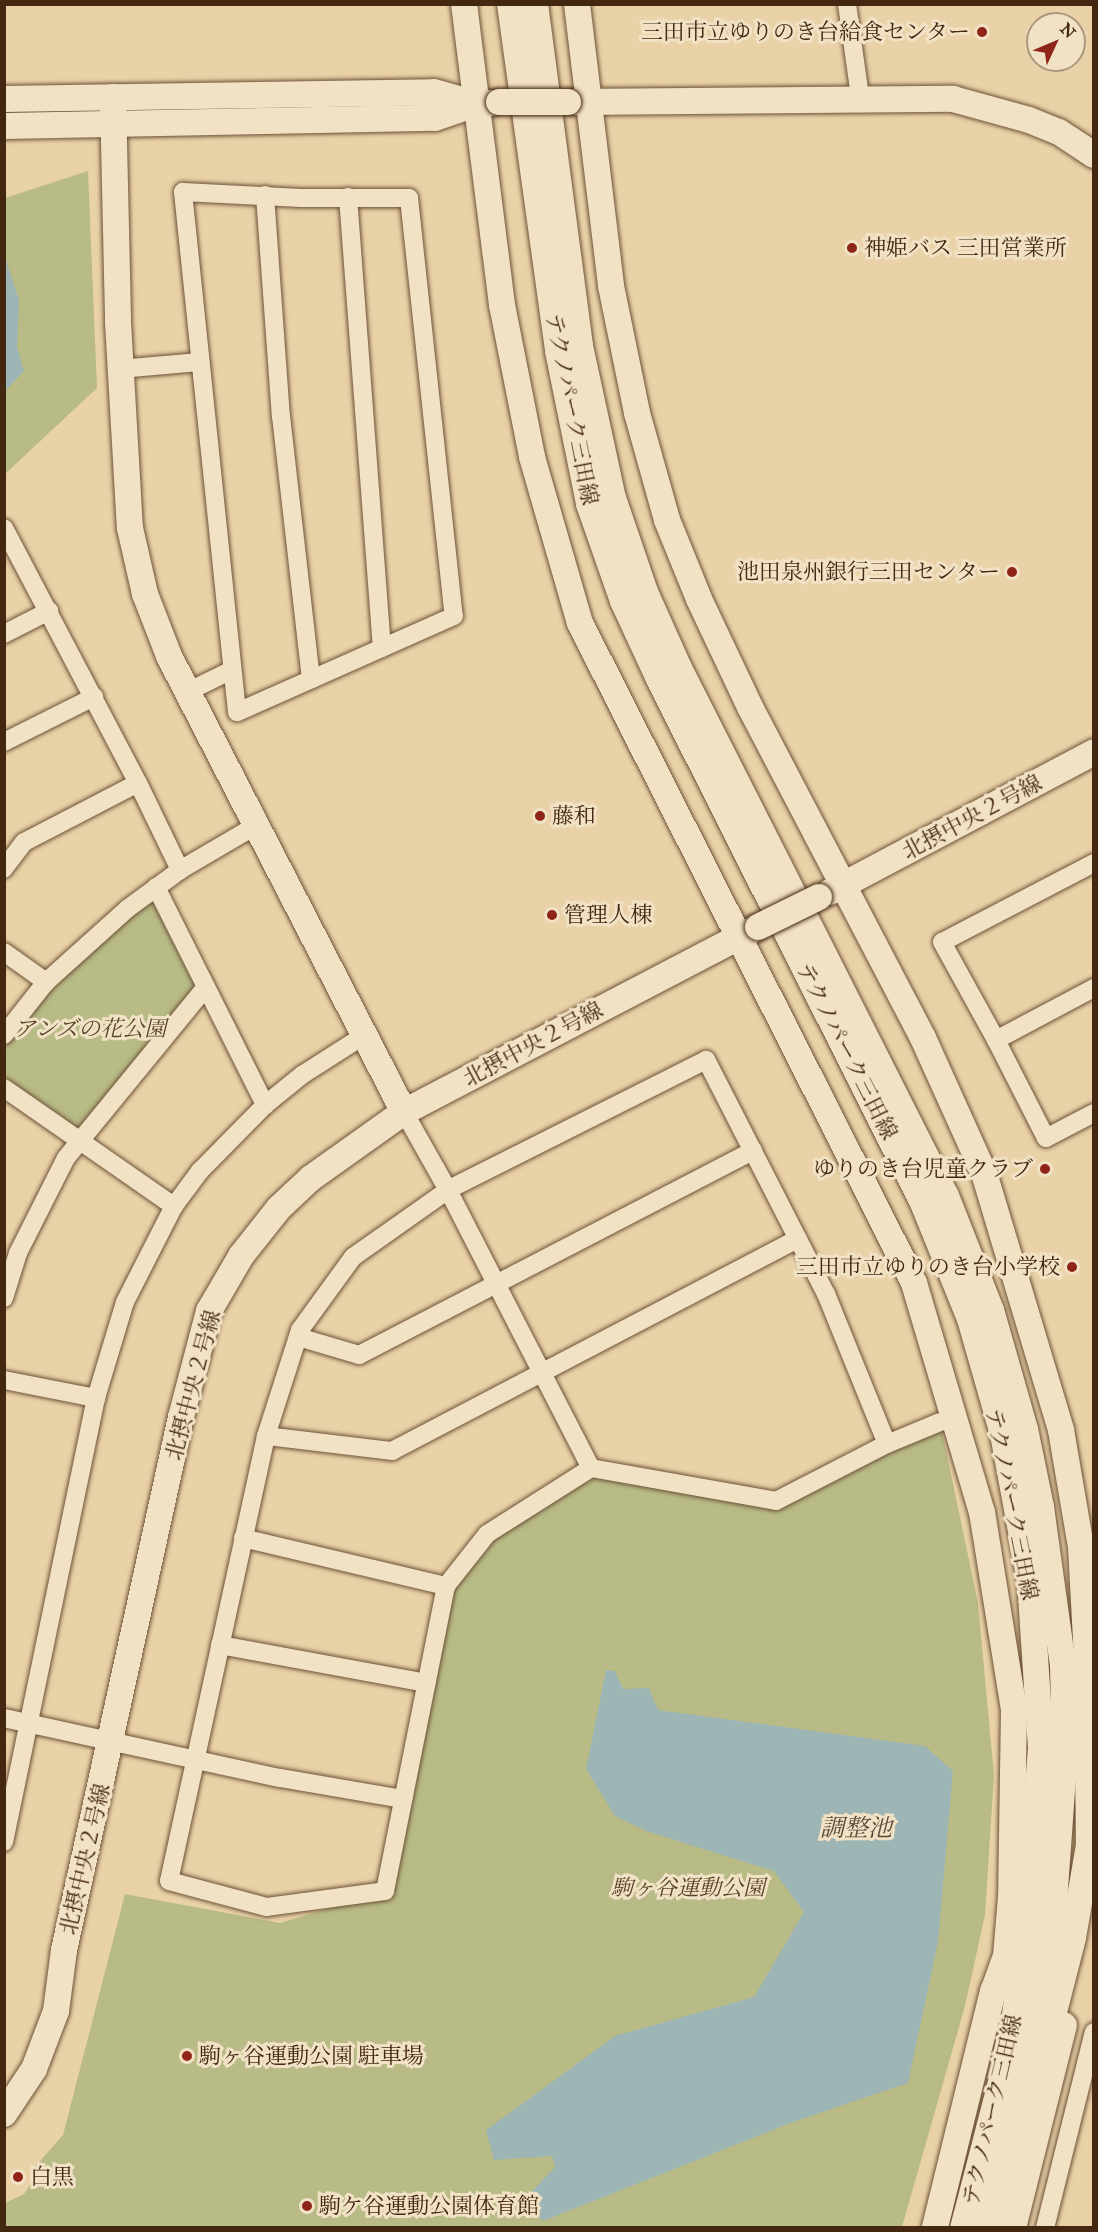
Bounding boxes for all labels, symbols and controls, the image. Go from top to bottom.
north arrow [1026,12,1086,72]
place label: 三田市立ゆりのき台給食センター [640,19,970,45]
text: N [1056,19,1079,42]
marker: 三田市立ゆりのき台給食センター [975,25,989,39]
place label: 神姫バス 三田営業所 [864,235,1067,261]
marker: 神姫バス 三田営業所 [845,241,859,255]
street label: テクノパーク三田線 [540,309,604,509]
place label: 池田泉州銀行三田センター [736,559,1000,585]
marker: 池田泉州銀行三田センター [1005,565,1019,579]
street label: 北摂中央２号線 [898,769,1046,865]
place label: 藤和 [552,803,596,829]
marker: 藤和 [533,809,547,823]
place label: 管理人棟 [564,902,652,928]
marker: 管理人棟 [545,908,559,922]
street label: テクノパーク三田線 [790,957,904,1145]
street label: 北摂中央２号線 [459,996,607,1092]
park label: アンズの花公園 [13,1016,167,1042]
place label: ゆりのき台児童クラブ [813,1156,1033,1182]
marker: ゆりのき台児童クラブ [1038,1162,1052,1176]
place label: 三田市立ゆりのき台小学校 [796,1254,1060,1280]
marker: 三田市立ゆりのき台小学校 [1065,1260,1079,1274]
street label: 北摂中央２号線 [160,1307,226,1463]
street label: テクノパーク三田線 [980,1404,1044,1604]
street label: 北摂中央２号線 [55,1781,115,1937]
water label: 調整池 [820,1815,892,1843]
park label: 駒ヶ谷運動公園 [611,1875,765,1901]
street label: テクノパーク三田線 [957,2011,1027,2209]
place label: 駒ヶ谷運動公園 駐車場 [199,2043,424,2069]
marker: 駒ヶ谷運動公園 駐車場 [180,2049,194,2063]
place label: 白黒 [30,2164,74,2190]
marker: 白黒 [11,2170,25,2184]
place label: 駒ケ谷運動公園体育館 [319,2193,539,2219]
marker: 駒ケ谷運動公園体育館 [300,2199,314,2213]

